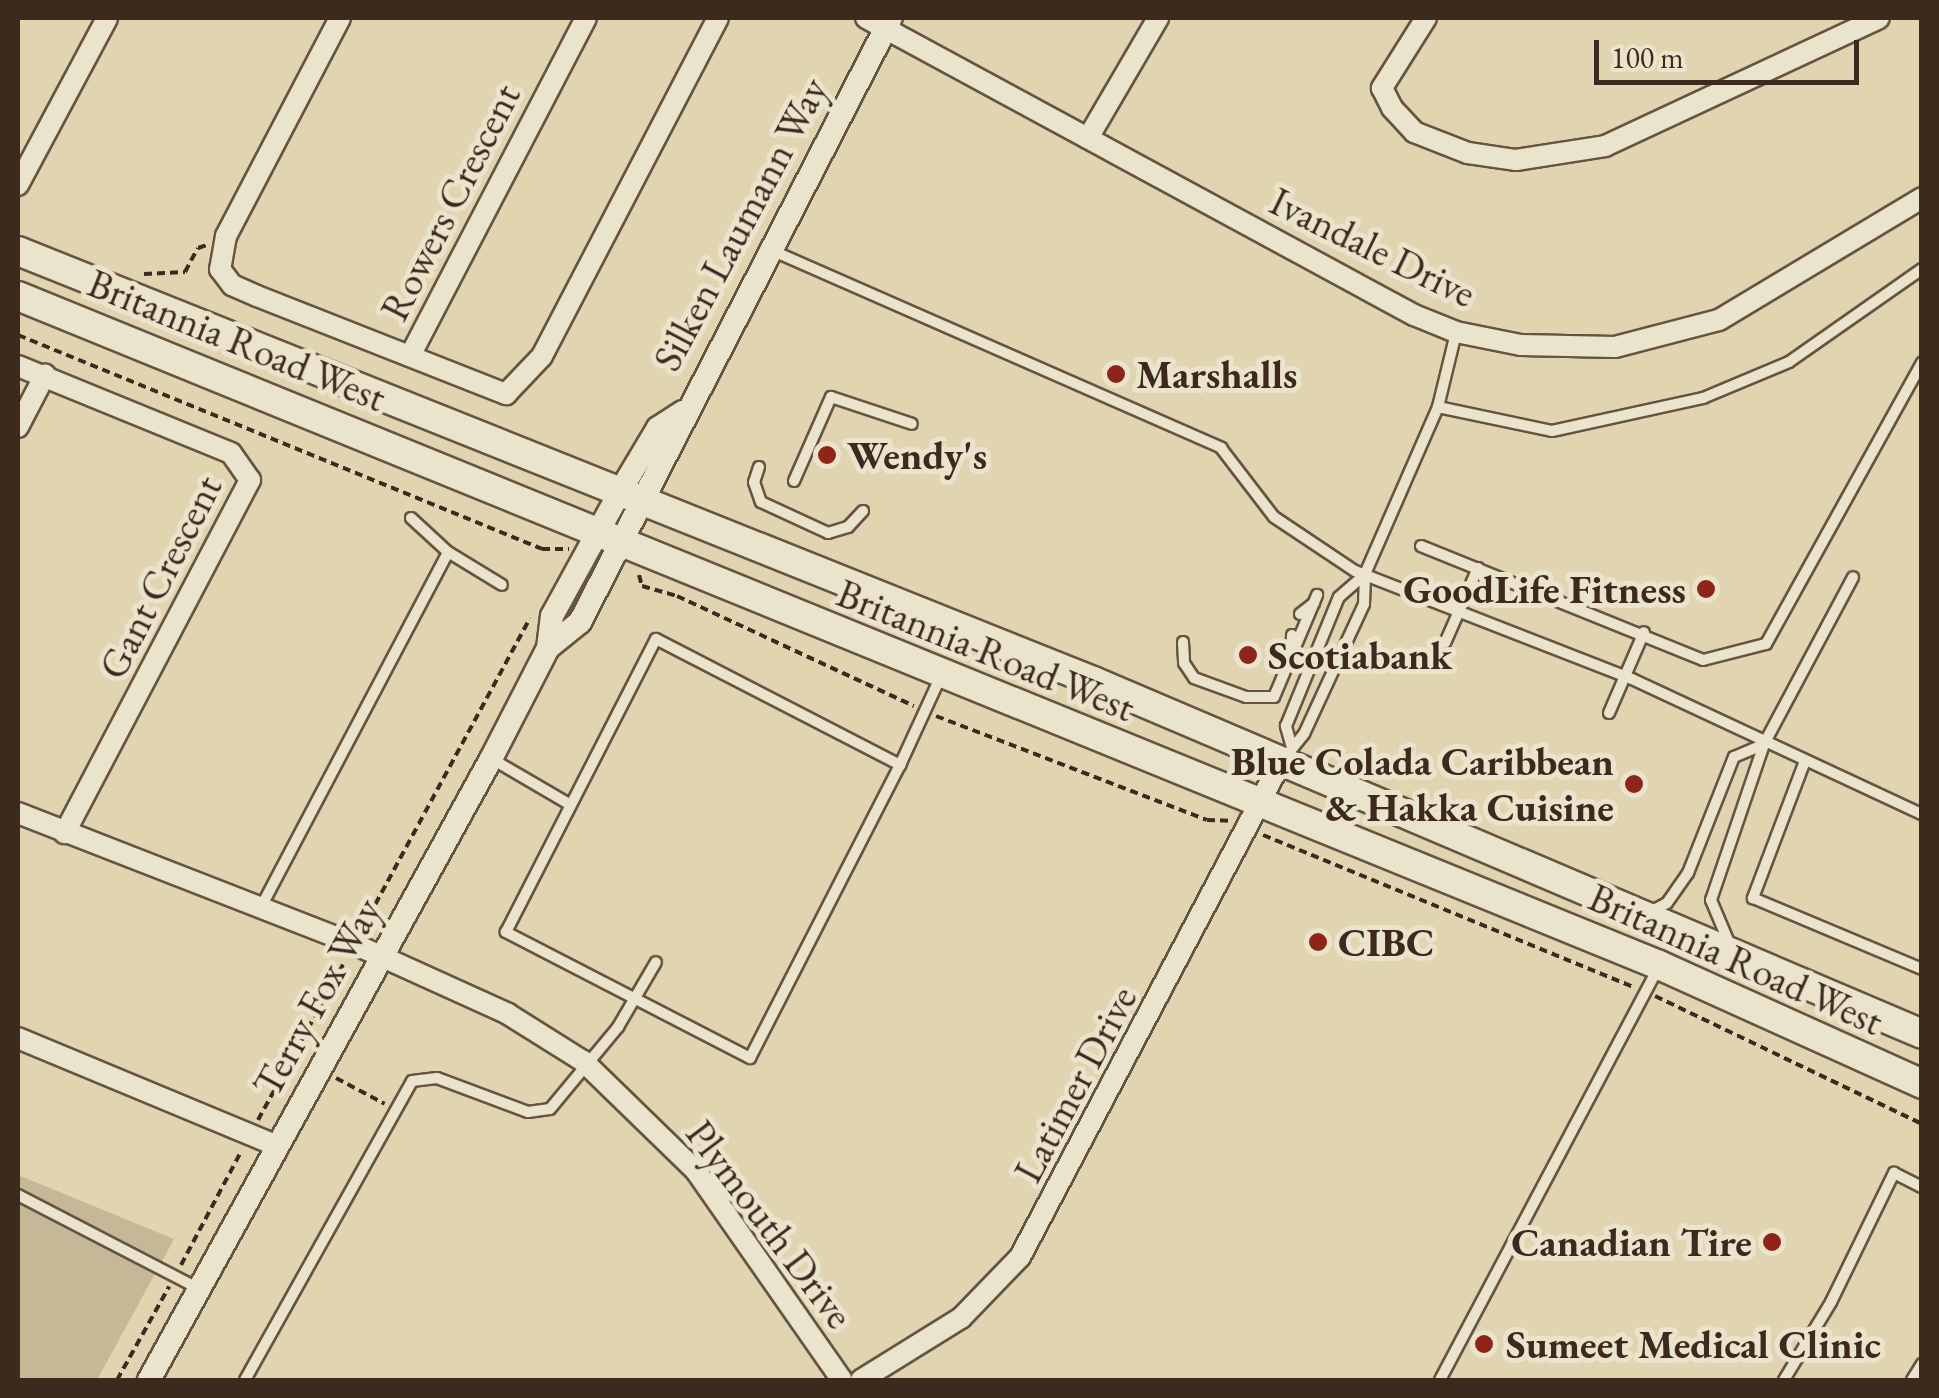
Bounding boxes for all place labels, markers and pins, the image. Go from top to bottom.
place label: Marshalls [1136,350,1297,398]
marker: Marshalls [1105,363,1127,385]
place label: Wendy's [847,431,987,479]
marker: Wendy's [816,444,838,466]
place label: GoodLife Fitness [1403,565,1686,613]
marker: GoodLife Fitness [1695,578,1717,600]
place label: Scotiabank [1268,631,1452,679]
marker: Scotiabank [1237,644,1259,666]
place label: Blue Colada Caribbean & Hakka Cuisine [1231,737,1614,831]
marker: Blue Colada Caribbean & Hakka Cuisine [1623,773,1645,795]
place label: CIBC [1338,918,1434,966]
marker: CIBC [1307,931,1329,953]
place label: Canadian Tire [1511,1218,1752,1266]
marker: Canadian Tire [1761,1231,1783,1253]
place label: Sumeet Medical Clinic [1506,1320,1881,1368]
marker: Sumeet Medical Clinic [1471,1331,1497,1357]

